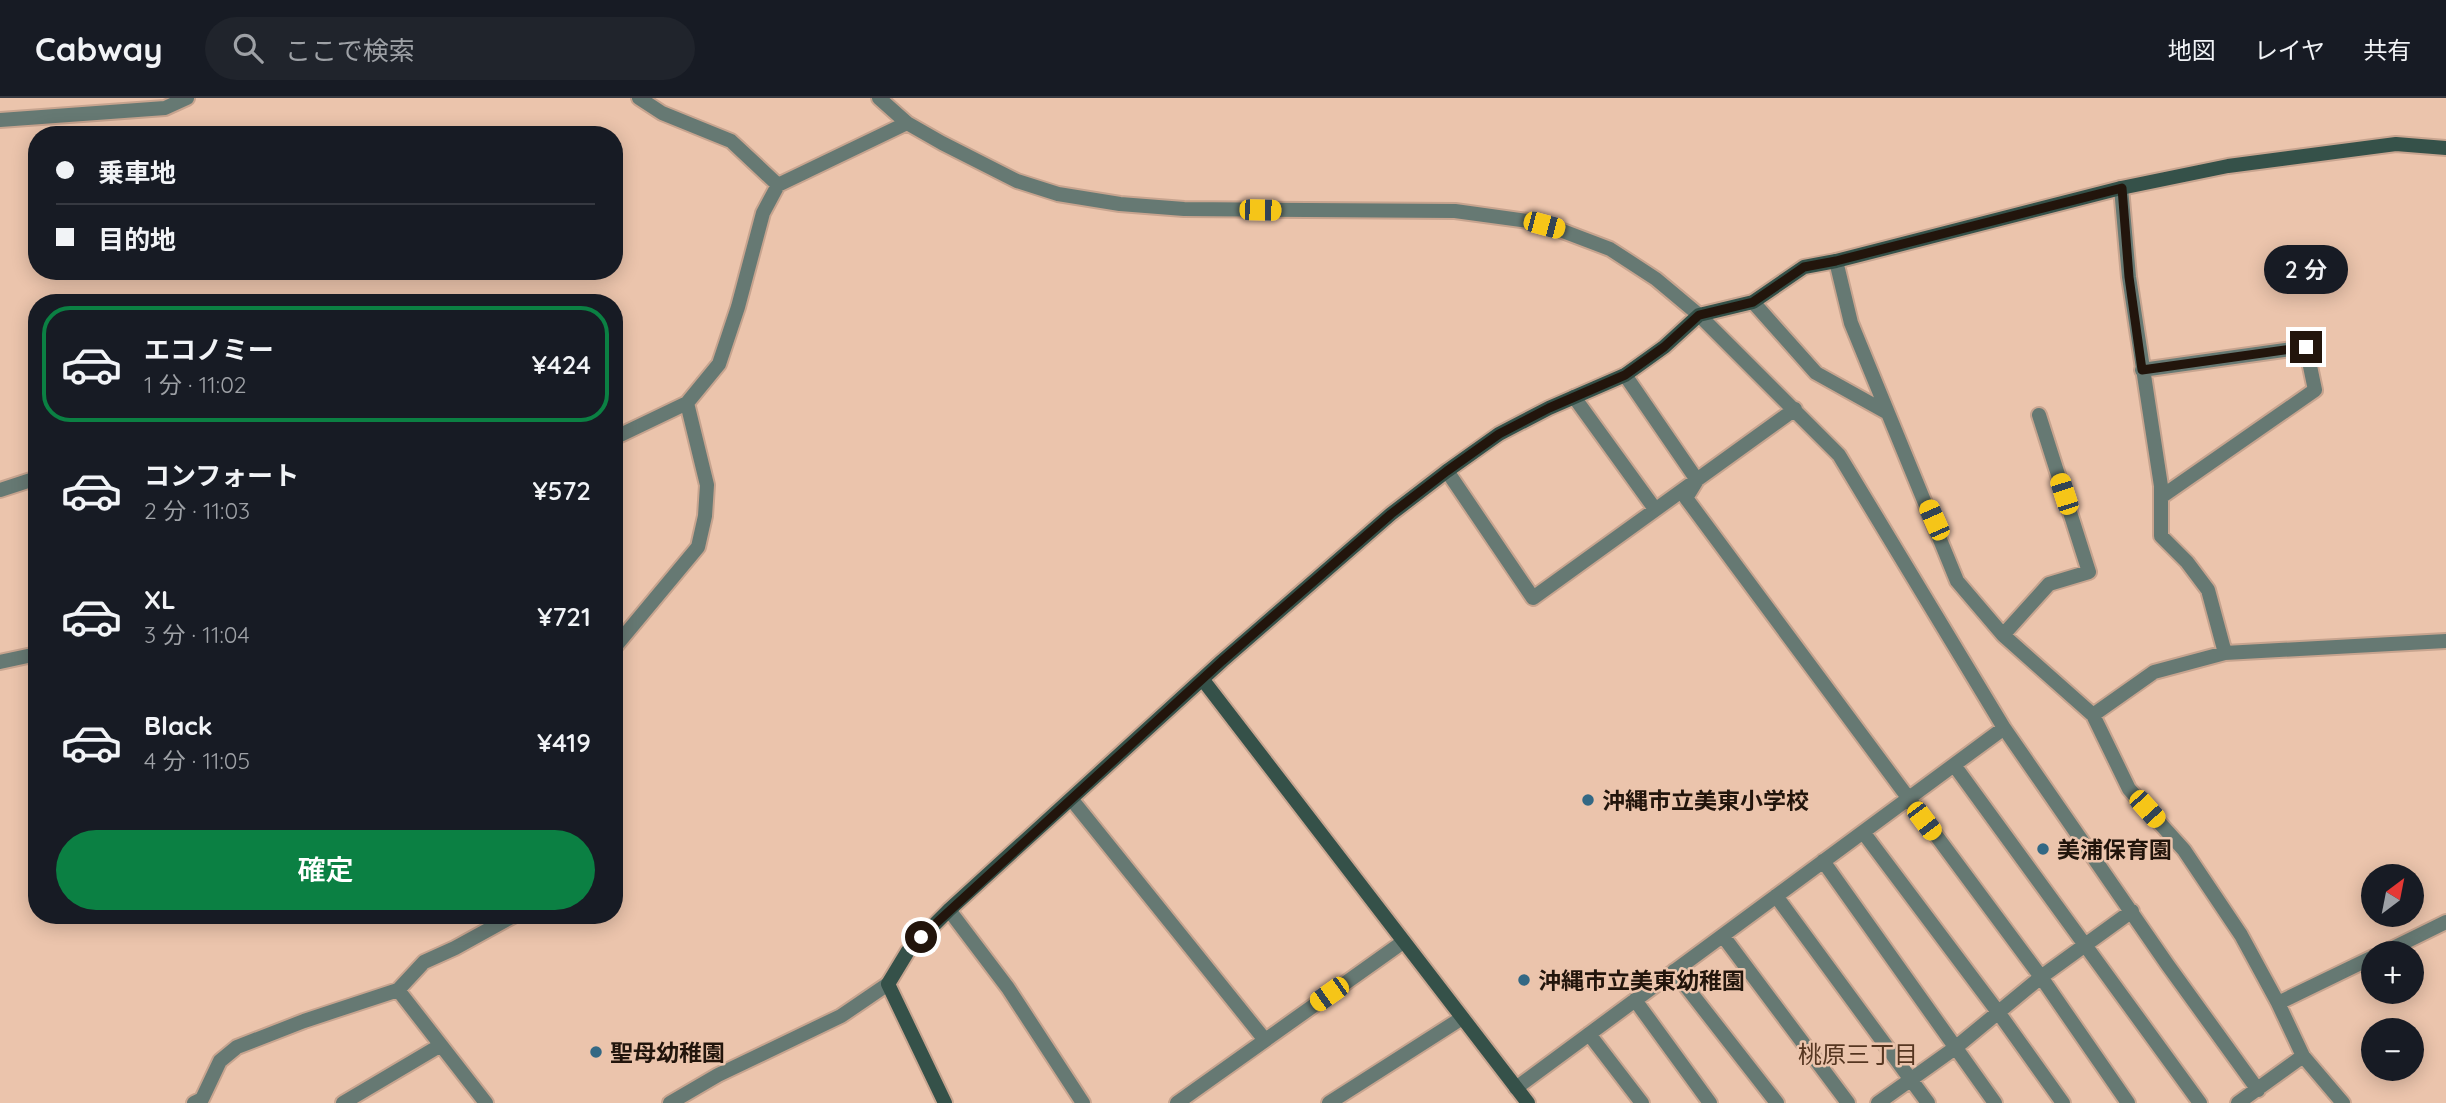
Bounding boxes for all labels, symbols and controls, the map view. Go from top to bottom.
search box [205,17,695,80]
text: Cabway [35,28,163,69]
icon: search [229,29,267,67]
text: ここで検索 [285,34,415,67]
text: 地図 [2168,35,2216,65]
text: レイヤ [2254,35,2325,65]
text: 共有 [2363,35,2411,65]
text: 乗車地 [98,156,176,189]
car [1239,199,1282,221]
car [1521,209,1568,241]
text: 目的地 [98,223,176,256]
callout: 2 分 [2264,246,2348,294]
text: 2 分 [2285,255,2327,284]
route end [2290,331,2322,363]
icon: car [60,333,123,396]
text: エコノミー [144,333,274,366]
text: ¥424 [532,348,591,381]
text: 1 分 · 11:02 [144,370,247,399]
icon: car [60,459,123,522]
text: コンフォート [144,459,299,492]
car [2048,471,2081,517]
text: ¥572 [532,474,591,507]
text: 2 分 · 11:03 [144,496,250,525]
car [1916,497,1953,543]
text: XL [144,583,176,616]
icon: car [60,585,123,648]
text: ¥721 [537,600,591,633]
text: 3 分 · 11:04 [144,620,250,649]
text: Black [144,709,213,742]
icon: car [60,711,123,774]
text: ¥419 [537,726,591,759]
text: 4 分 · 11:05 [144,746,250,775]
place label: 沖縄市立美東小学校 [1602,786,1809,815]
car [2126,786,2169,832]
marker: 沖縄市立美東小学校 [1580,792,1596,808]
car [1903,798,1946,844]
button: 確定 [56,830,595,910]
place label: 美浦保育園 [2057,835,2172,864]
marker: 美浦保育園 [2035,841,2051,857]
north arrow [2361,864,2424,928]
map controls [2361,864,2424,1081]
route start [905,921,937,953]
button: + [2361,941,2424,1004]
place label: 沖縄市立美東幼稚園 [1538,966,1745,995]
marker: 沖縄市立美東幼稚園 [1516,972,1532,988]
car [1306,973,1353,1015]
button: − [2361,1018,2424,1081]
place label: 聖母幼稚園 [610,1038,725,1067]
district label: 桃原三丁目 [1798,1039,1918,1069]
marker: 聖母幼稚園 [588,1044,604,1060]

